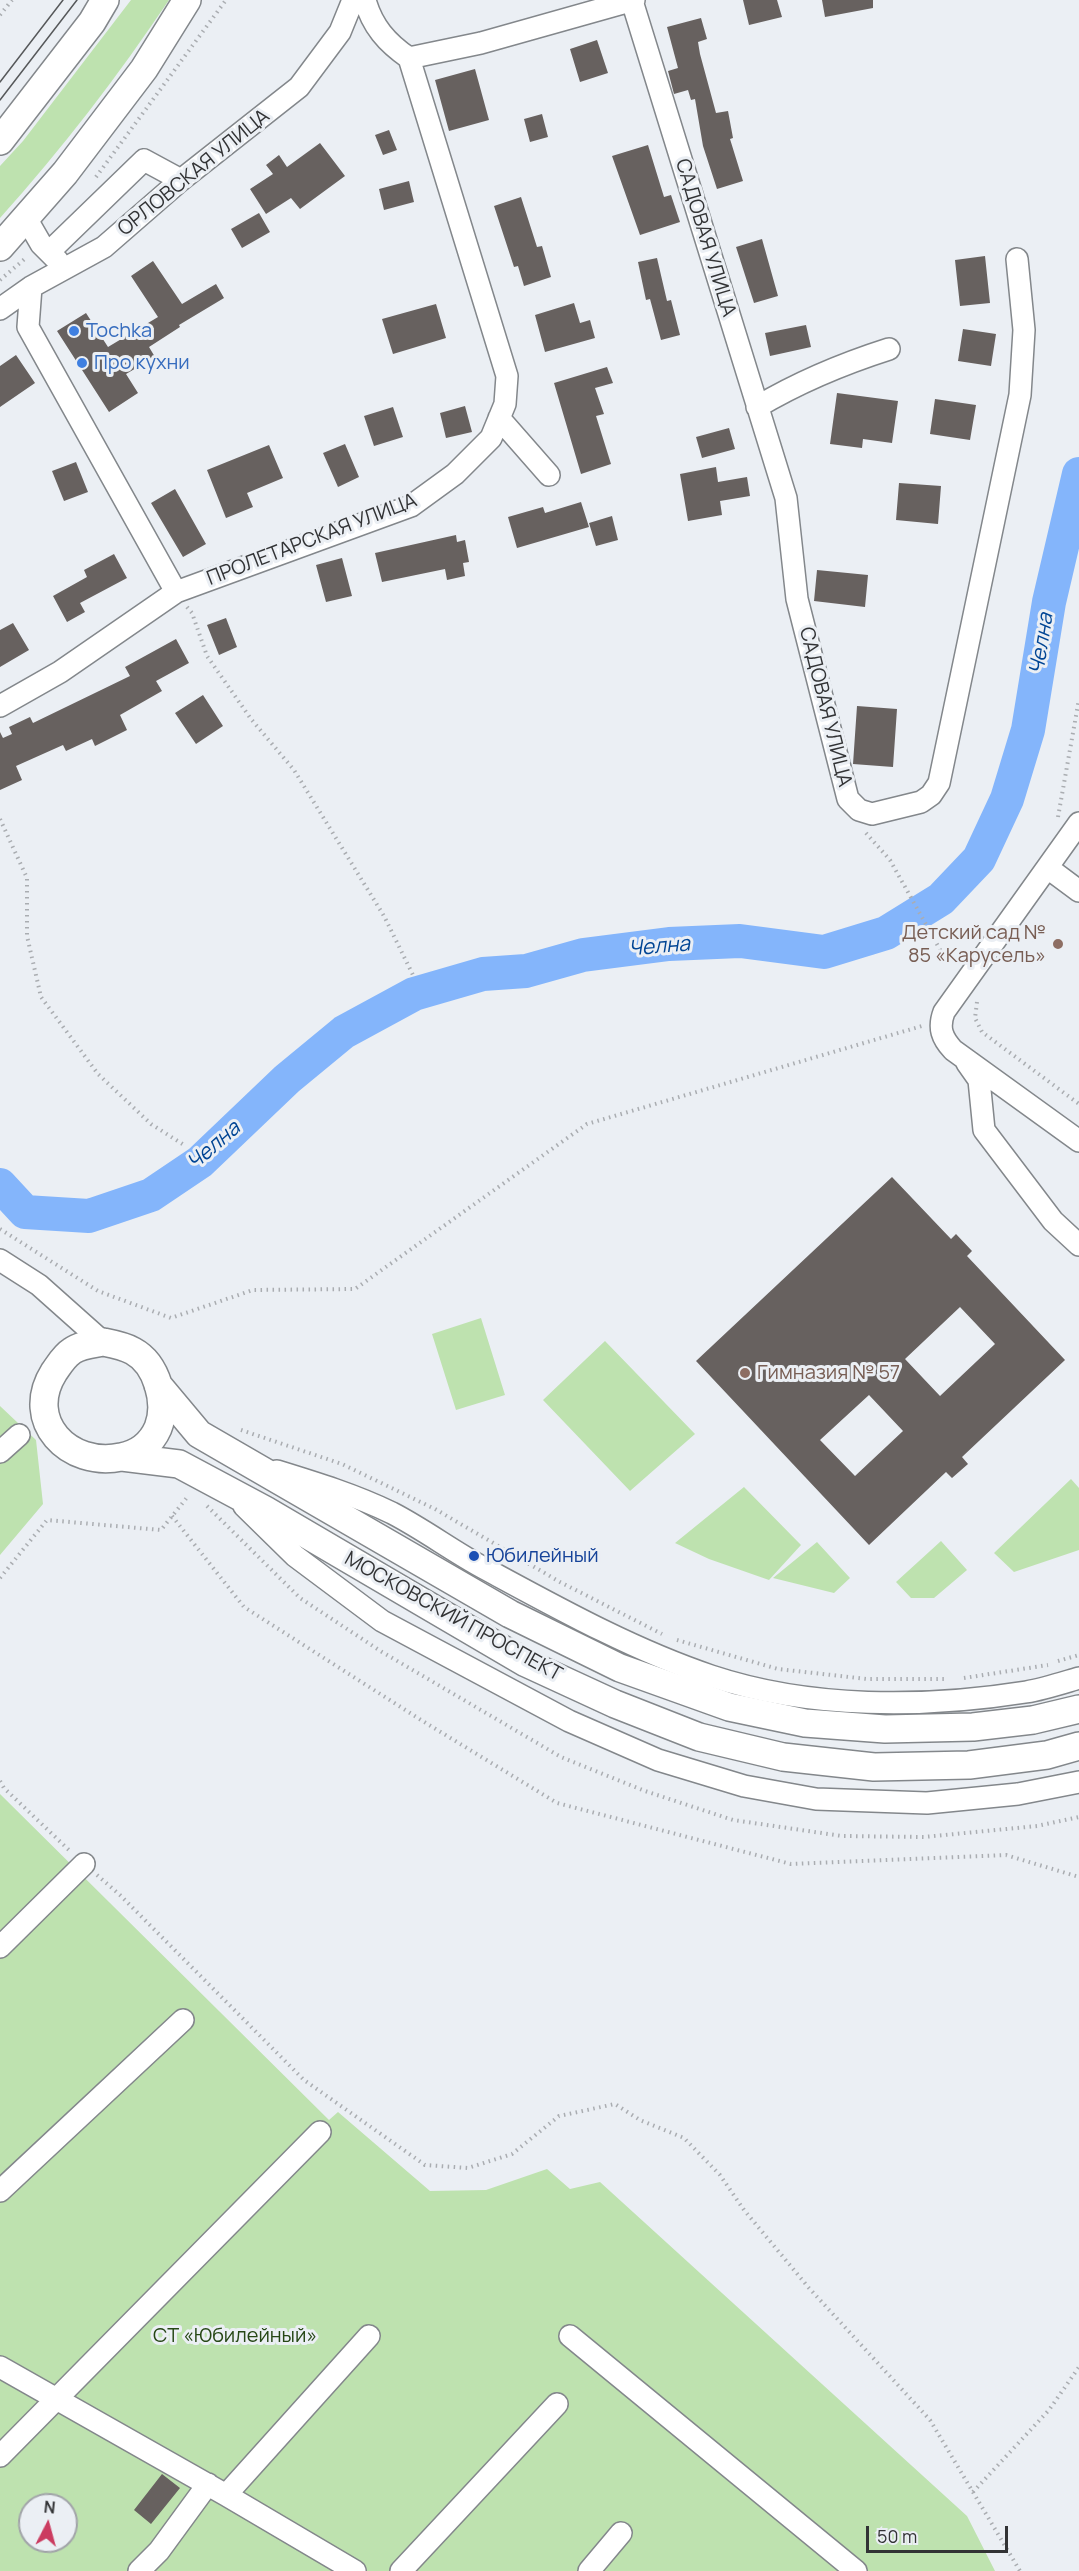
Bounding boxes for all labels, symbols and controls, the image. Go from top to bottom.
street label: ОРЛОВСКАЯ УЛИЦА [113,104,275,242]
street label: САДОВАЯ УЛИЦА [670,156,740,320]
place label: Tochka [86,319,152,343]
marker: Tochka [67,324,81,338]
place label: Про кухни [94,351,190,375]
marker: Про кухни [75,356,89,370]
street label: ПРОЛЕТАРСКАЯ УЛИЦА [204,489,420,591]
water label: Челна [1025,611,1059,677]
street label: САДОВАЯ УЛИЦА [794,625,856,789]
place label: Детский сад № 85 «Карусель» [902,921,1046,968]
water label: Челна [627,932,691,962]
marker: Детский сад № 85 «Карусель» [1051,937,1065,951]
water label: Челна [182,1116,246,1176]
place label: Гимназия № 57 [757,1361,900,1385]
marker: Гимназия № 57 [738,1366,752,1380]
place label: Юбилейный [486,1544,599,1568]
street label: МОСКОВСКИЙ ПРОСПЕКТ [340,1547,566,1687]
marker: Юбилейный [467,1549,481,1563]
park label: СТ «Юбилейный» [153,2324,317,2348]
north arrow [18,2493,78,2553]
text: N [43,2496,57,2519]
scale bar [869,2514,1012,2552]
text: 50 m [877,2524,917,2548]

